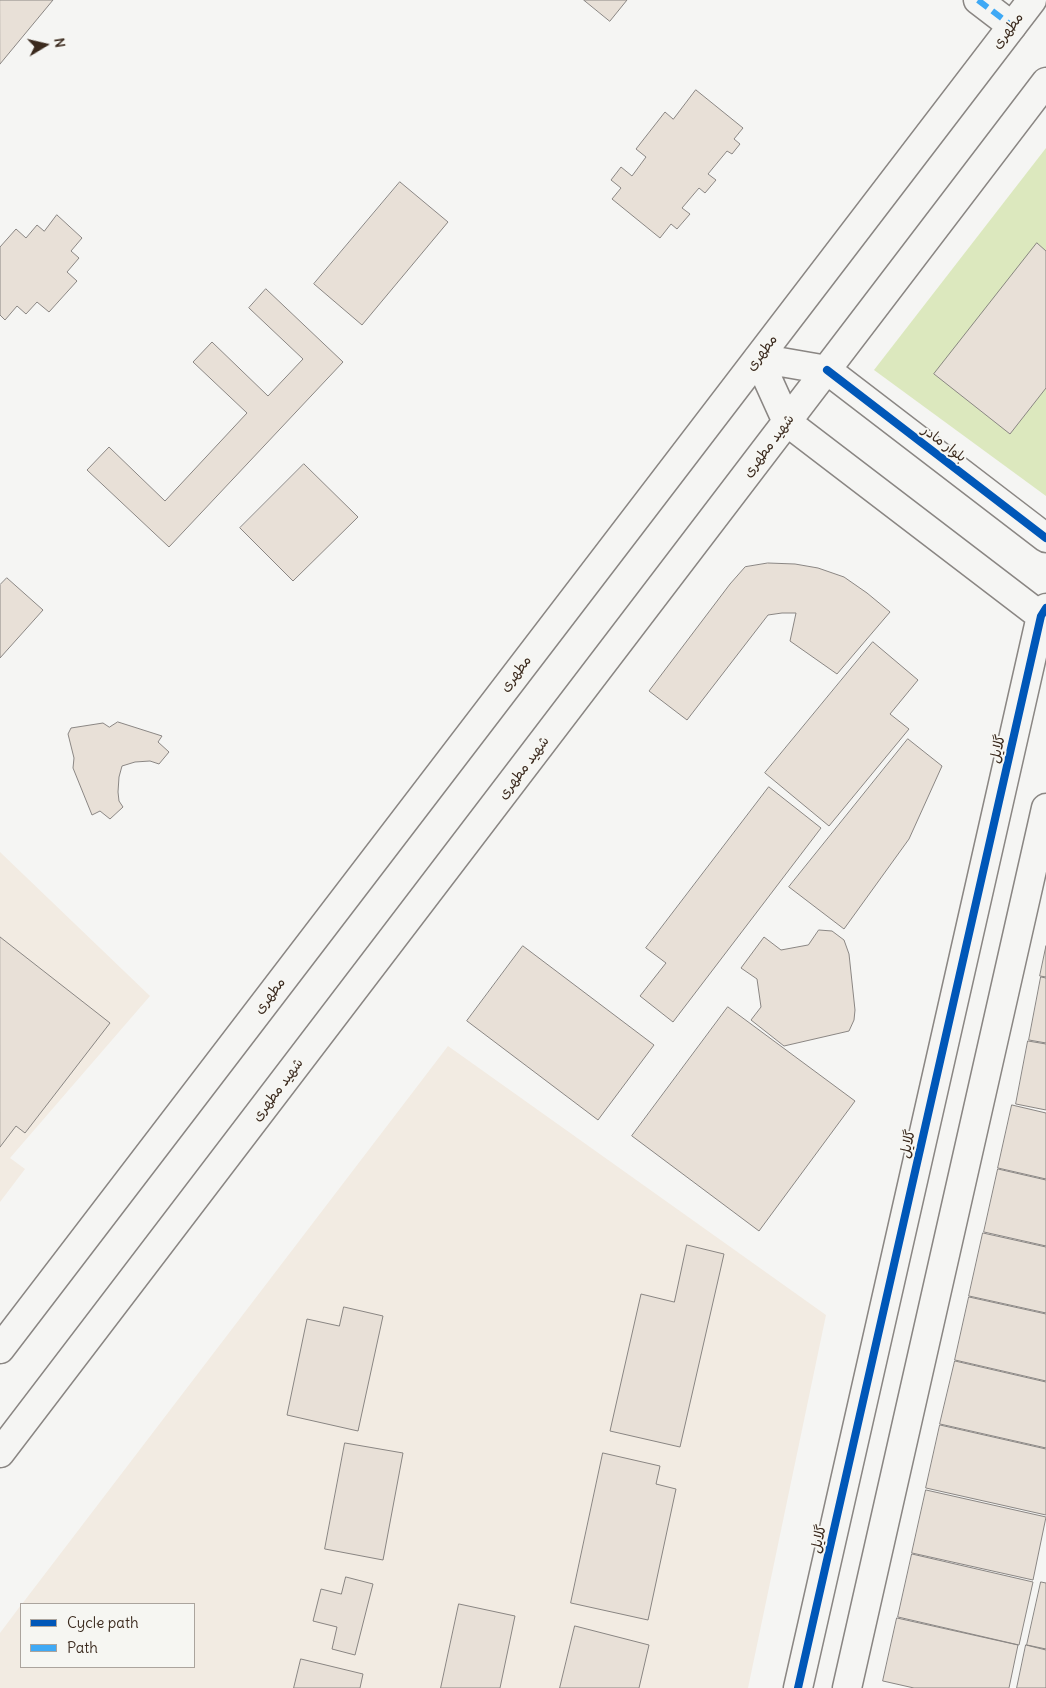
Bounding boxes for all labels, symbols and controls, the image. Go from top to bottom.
street label: مطهری [989,10,1027,52]
north arrow [20,20,70,70]
text: N [50,36,69,49]
street label: مطهری [743,332,781,374]
street label: شهید مطهری [740,411,798,481]
street label: بلوار مادر [919,422,969,466]
street label: مطهری [497,653,535,695]
street label: شهید مطهری [495,733,553,803]
street label: گلایل [987,733,1009,765]
street label: مطهری [251,975,289,1017]
street label: شهید مطهری [249,1055,307,1125]
street label: گلایل [897,1128,919,1160]
street label: گلایل [808,1523,830,1555]
legend [20,1603,195,1668]
text: Cycle path [67,1613,139,1632]
text: Path [67,1638,98,1657]

